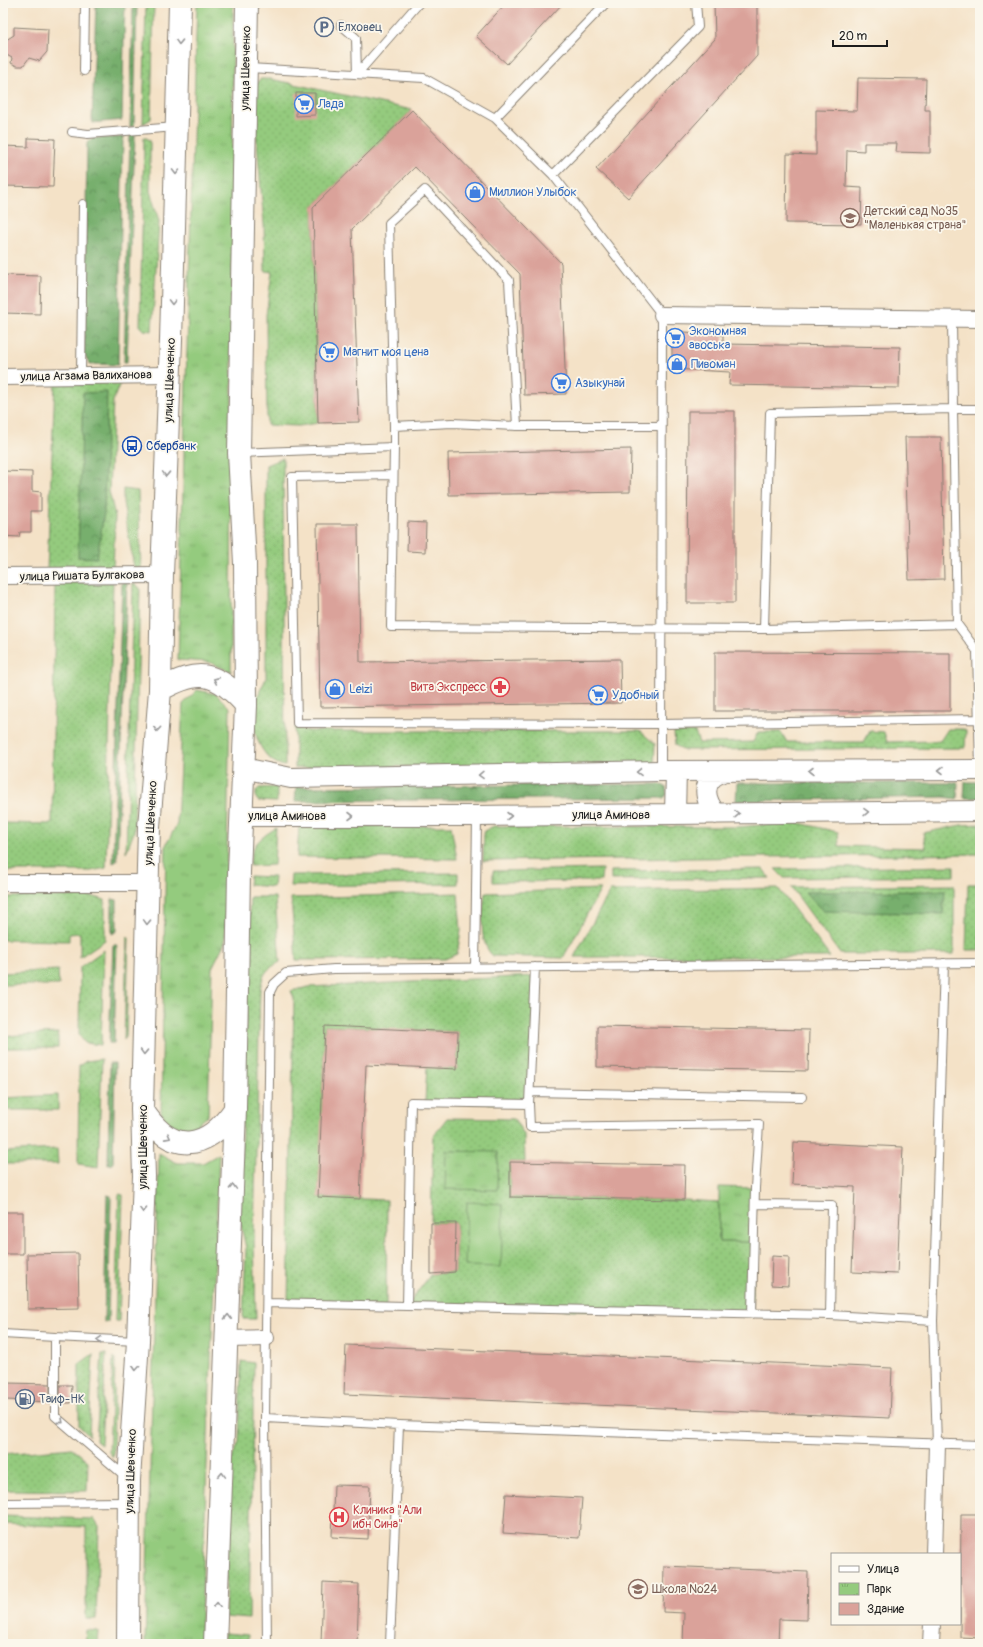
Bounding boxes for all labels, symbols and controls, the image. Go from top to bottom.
parking icon: Елховец [313,16,335,38]
place label: Елховец [338,20,383,35]
scale bar [833,22,887,48]
street label: улица Шевченко [238,25,254,111]
text: 20 m [839,29,868,44]
one-way arrow [175,39,183,45]
supermarket icon: Лада [293,93,315,115]
place label: Лада [317,97,344,112]
one-way arrow [171,169,180,175]
shop icon: Миллион Улыбок [464,181,486,203]
place label: Миллион Улыбок [489,185,577,200]
place label: Детский сад №35 "Маленькая страна" [863,204,966,233]
school or university icon: Детский сад №35 "Маленькая страна" [839,207,861,229]
one-way arrow [168,299,177,305]
place label: Экономная авоська [689,324,747,353]
supermarket icon: Экономная авоська [664,327,686,349]
street label: улица Шевченко [161,337,179,424]
supermarket icon: Магнит моя цена [318,341,340,363]
place label: Магнит моя цена [343,345,429,360]
shop icon: Пивоман [666,353,688,375]
place label: Пивоман [691,357,735,372]
street label: улица Агзама Валиханова [19,367,152,385]
supermarket icon: Азыкунай [550,372,572,394]
place label: Азыкунай [575,376,625,391]
bus stop icon: Сбербанк [121,435,143,457]
place label: Сбербанк [146,439,197,454]
one-way arrow [161,471,170,477]
street label: улица Ришата Булгакова [19,567,145,585]
pharmacy icon: Вита Экспресс [489,676,511,698]
one-way arrow [213,677,220,685]
shop icon: Leizi [324,678,346,700]
place label: Вита Экспресс [410,680,486,695]
place label: Leizi [349,682,372,697]
supermarket icon: Удобный [587,684,609,706]
place label: Удобный [612,688,659,703]
one-way arrow [153,726,162,732]
one-way arrow [808,766,814,775]
one-way arrow [938,766,944,774]
one-way arrow [636,768,642,776]
one-way arrow [478,770,484,779]
street label: улица Шевченко [141,780,161,867]
street label: улица Аминова [571,808,650,823]
one-way arrow [863,808,869,816]
street label: улица Аминова [247,809,326,824]
one-way arrow [734,810,740,818]
one-way arrow [348,812,354,820]
one-way arrow [506,812,512,820]
one-way arrow [143,919,152,925]
one-way arrow [140,1049,149,1055]
street label: улица Шевченко [136,1104,151,1190]
one-way arrow [164,1132,171,1140]
one-way arrow [228,1184,237,1190]
one-way arrow [138,1207,147,1213]
one-way arrow [224,1314,232,1320]
one-way arrow [96,1335,102,1344]
one-way arrow [132,1365,141,1371]
fuel station icon: Таиф-НК [14,1388,36,1410]
place label: Таиф-НК [39,1392,85,1407]
one-way arrow [56,1416,64,1423]
street label: улица Шевченко [122,1428,140,1515]
one-way arrow [217,1472,226,1478]
place label: Клиника "Али ибн Сина" [353,1503,422,1532]
hospital icon: Клиника "Али ибн Сина" [328,1506,350,1528]
legend [831,1553,961,1625]
text: Улица [867,1562,899,1577]
school or university icon: Школа №24 [627,1578,649,1600]
place label: Школа №24 [652,1582,717,1597]
text: Парк [867,1582,892,1597]
one-way arrow [212,1602,221,1608]
text: Здание [867,1602,904,1617]

